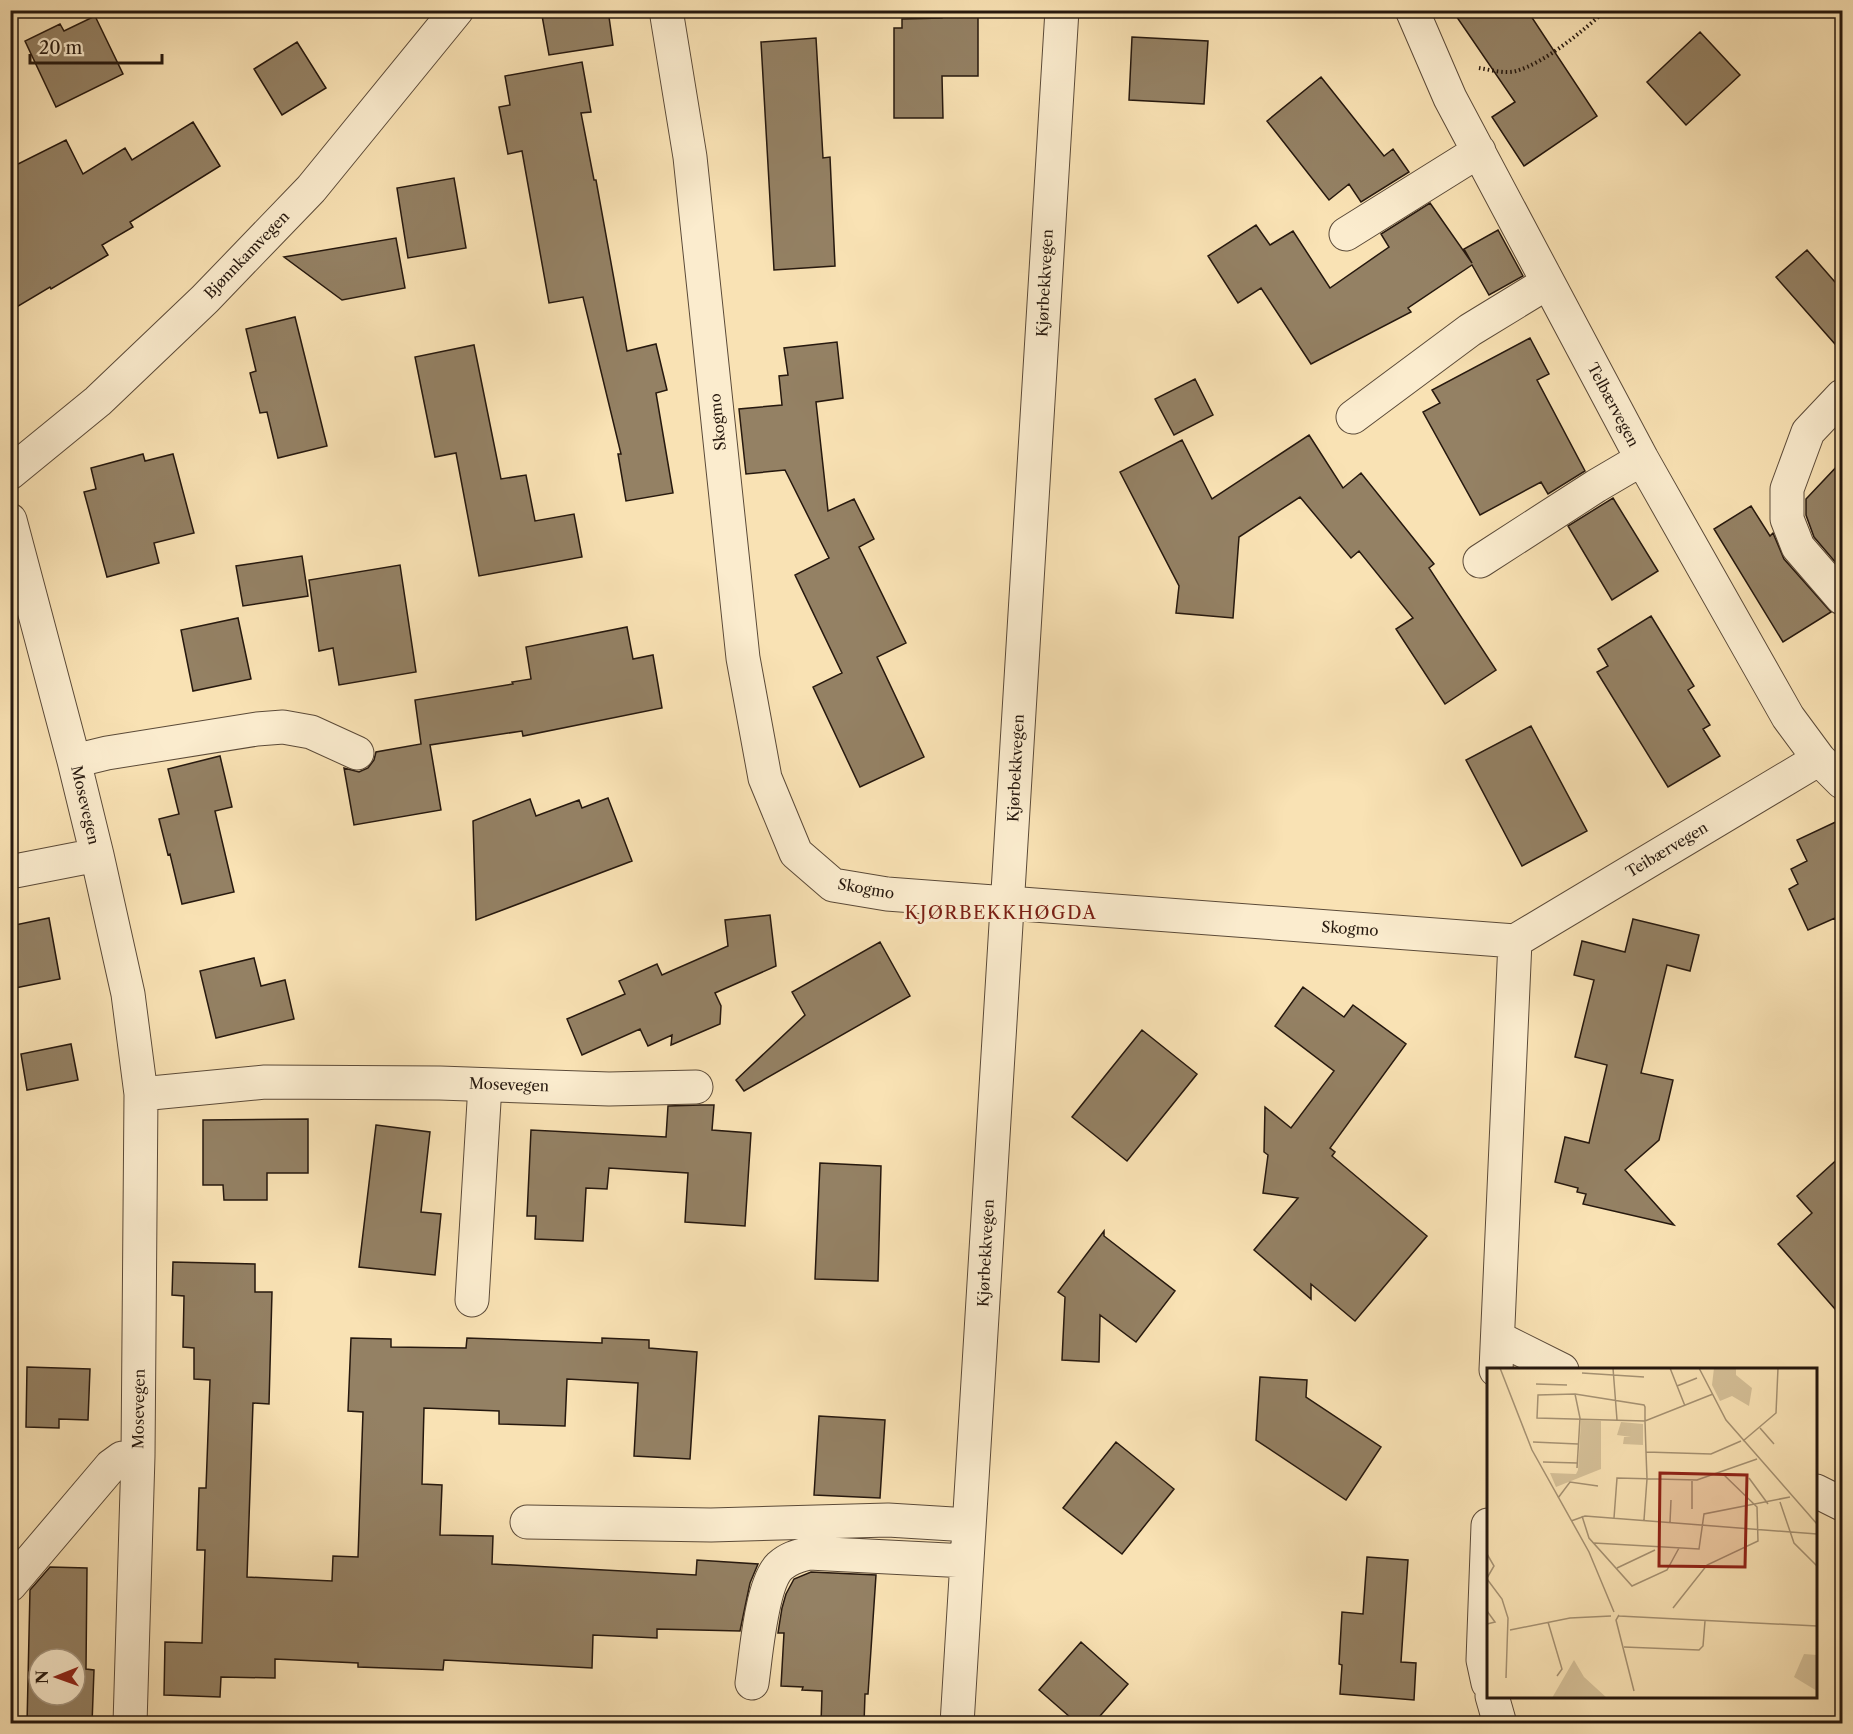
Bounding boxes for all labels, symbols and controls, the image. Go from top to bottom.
scale bar [30,27,162,65]
text: 20 m [39,37,83,59]
street label: Bjønnkamvegen [200,206,294,302]
street label: Kjørbekkvegen [1032,228,1057,337]
street label: Telbærvegen [1583,360,1644,451]
street label: Skogmo [705,393,730,452]
street label: Kjørbekkvegen [1003,713,1028,822]
street label: Mosevegen [67,764,104,847]
street label: Teibærvegen [1622,817,1712,882]
street label: Skogmo [836,874,896,903]
district label: KJØRBEKKHØGDA [905,902,1097,924]
street label: Skogmo [1321,917,1379,940]
street label: Mosevegen [469,1074,550,1095]
street label: Kjørbekkvegen [973,1198,998,1307]
street label: Mosevegen [128,1368,149,1449]
inset map [1487,1368,1817,1698]
north arrow [27,1647,87,1707]
text: N [32,1670,52,1684]

